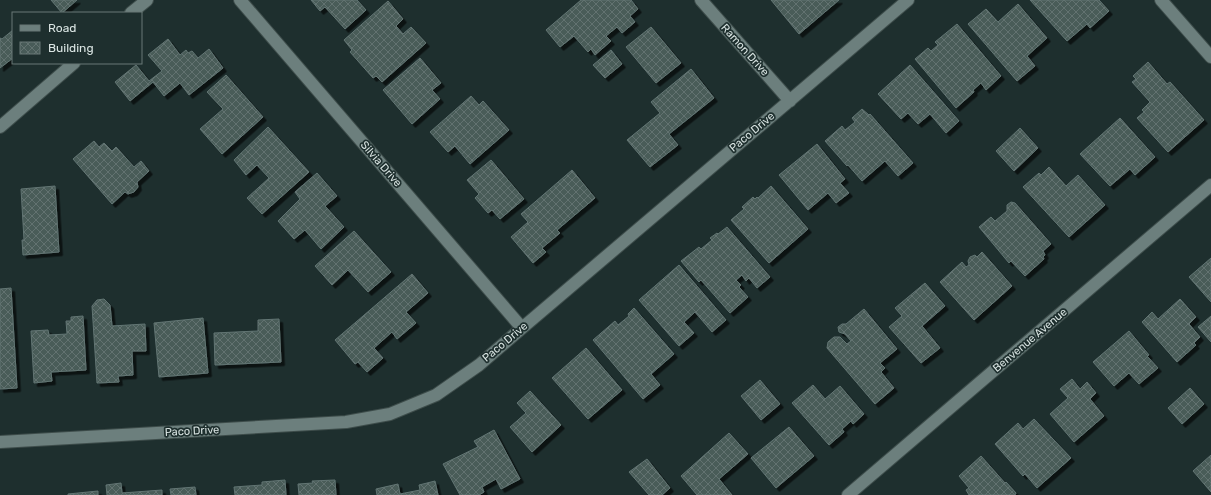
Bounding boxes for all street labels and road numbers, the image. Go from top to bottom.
street label: Ramon Drive [718,21,772,79]
street label: Paco Drive [727,109,777,155]
street label: Silvia Drive [358,139,404,189]
street label: Benvenue Avenue [990,305,1070,375]
street label: Paco Drive [480,319,530,365]
street label: Paco Drive [164,423,220,439]

